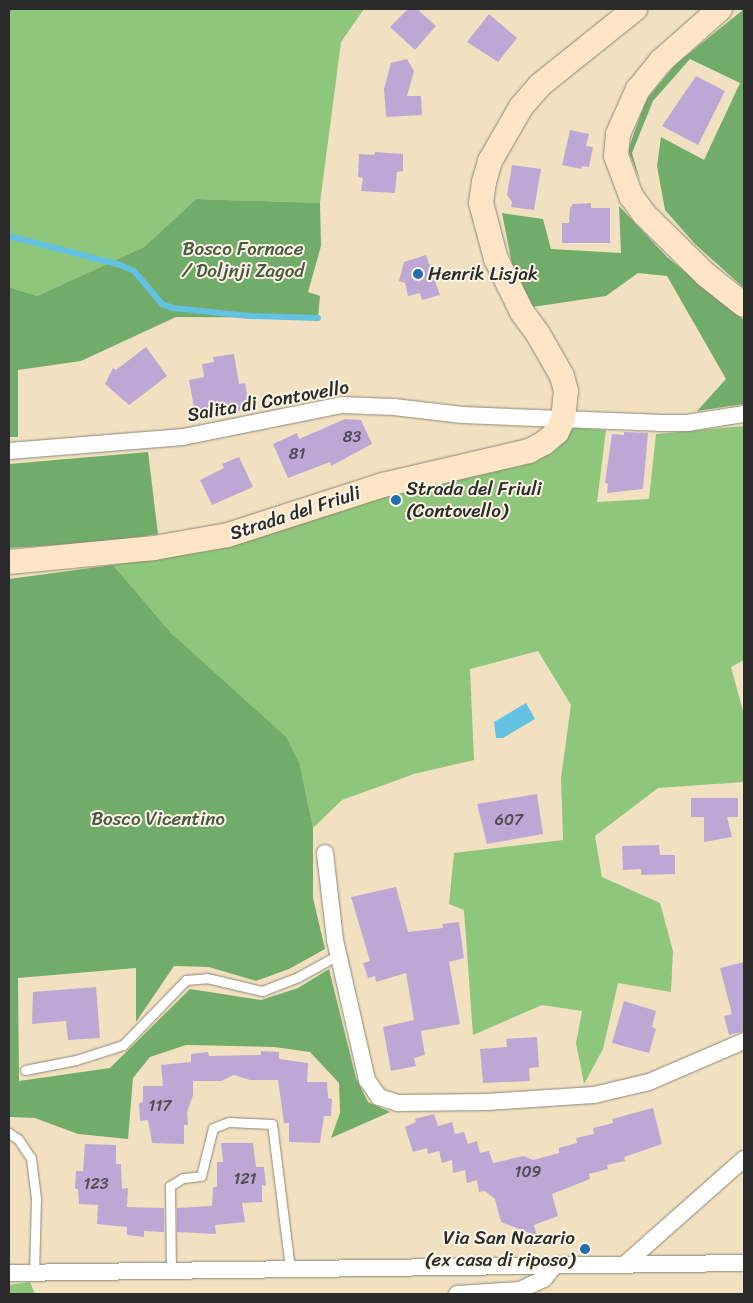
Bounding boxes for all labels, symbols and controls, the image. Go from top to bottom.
park label: Bosco Fornace / Doljnji Zagod [182,238,304,282]
place label: Henrik Lisjak [428,263,538,285]
marker: Henrik Lisjak [412,268,424,280]
street label: Salita di Contovello [186,376,350,426]
house number: 83 [343,427,361,447]
house number: 81 [289,444,305,464]
place label: Strada del Friuli (Contovello) [406,478,542,522]
street label: Strada del Friuli [227,481,363,545]
marker: Strada del Friuli (Contovello) [390,494,402,506]
park label: Bosco Vicentino [91,808,225,830]
house number: 607 [495,810,523,830]
house number: 117 [149,1096,171,1116]
house number: 109 [515,1162,541,1182]
house number: 121 [234,1169,256,1189]
house number: 123 [84,1174,108,1194]
place label: Via San Nazario (ex casa di riposo) [425,1227,575,1271]
marker: Via San Nazario (ex casa di riposo) [579,1243,591,1255]

